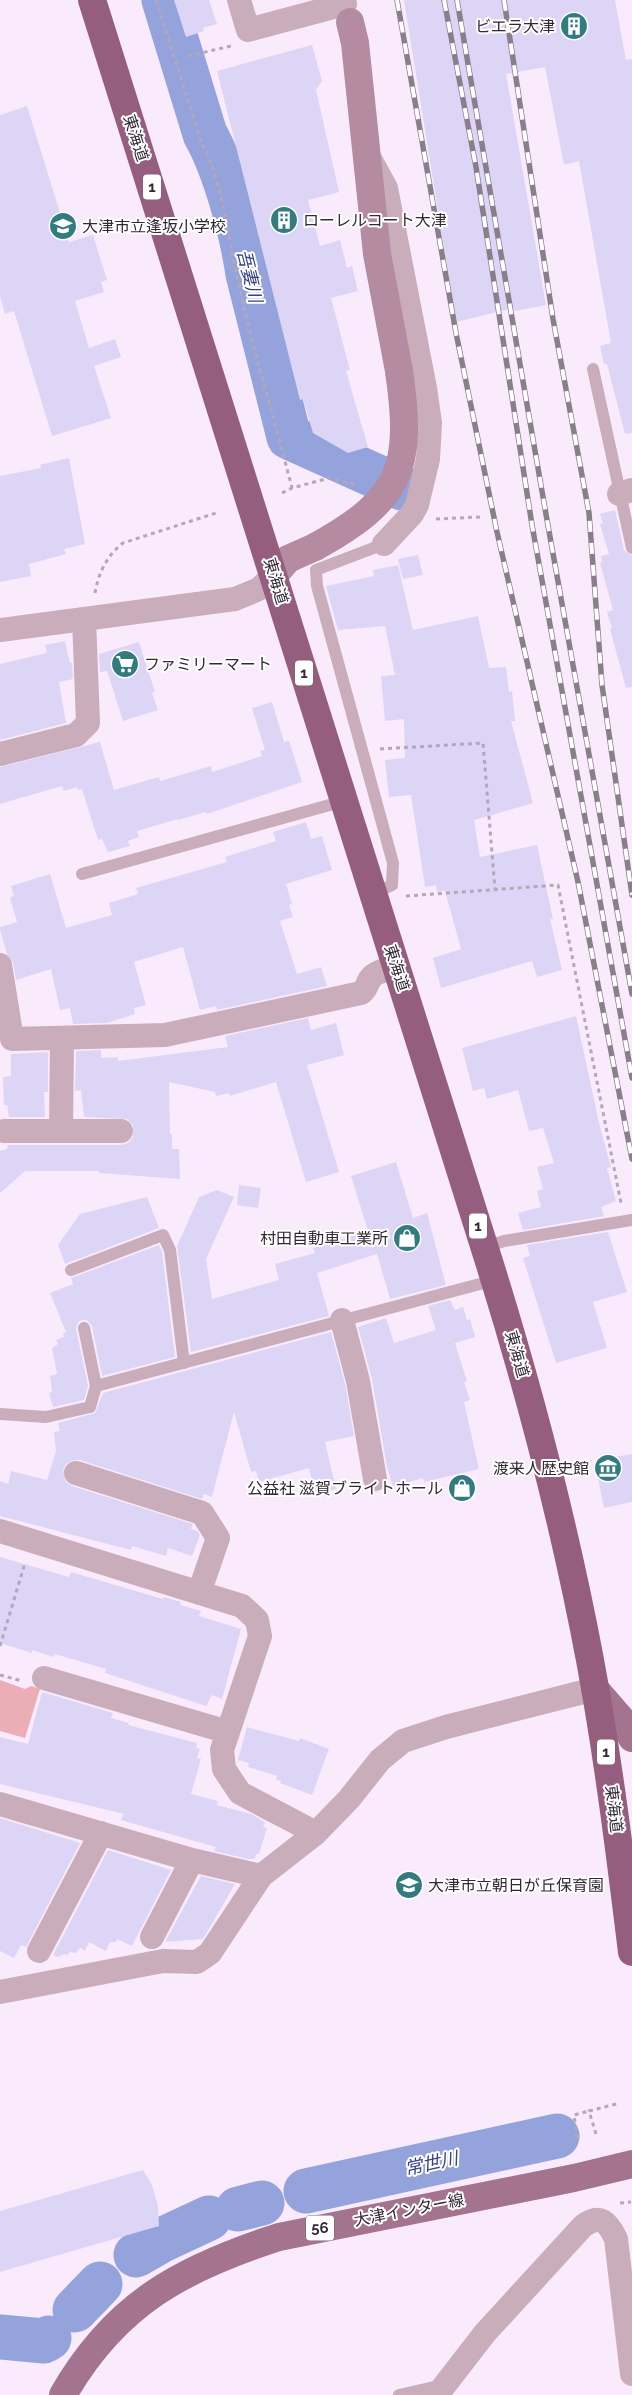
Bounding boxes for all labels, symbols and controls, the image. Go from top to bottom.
building icon: ビエラ大津 [559,11,589,41]
place label: ビエラ大津 [475,17,555,36]
street label: 東海道 [120,112,152,164]
road number: 1 [143,174,161,200]
building icon: ローレルコート大津 [269,205,299,235]
school or university icon: 大津市立逢坂小学校 [48,211,78,241]
place label: ローレルコート大津 [303,211,447,230]
place label: 大津市立逢坂小学校 [82,217,226,236]
water label: 吾妻川 [233,247,267,307]
street label: 東海道 [260,555,292,607]
supermarket icon: ファミリーマート [110,649,140,679]
place label: ファミリーマート [144,655,272,674]
road number: 1 [295,660,313,686]
street label: 東海道 [381,942,413,994]
road number: 1 [469,1214,487,1238]
shop icon: 村田自動車工業所 [392,1223,422,1253]
place label: 村田自動車工業所 [260,1229,388,1248]
street label: 東海道 [501,1328,533,1380]
museum icon: 渡来人歴史館 [593,1453,623,1483]
place label: 渡来人歴史館 [493,1459,589,1478]
shop icon: 公益社 滋賀ブライトホール [447,1473,477,1503]
place label: 公益社 滋賀ブライトホール [247,1479,443,1498]
road number: 1 [597,1740,615,1764]
street label: 東海道 [602,1784,626,1834]
school or university icon: 大津市立朝日が丘保育園 [394,1870,424,1900]
place label: 大津市立朝日が丘保育園 [428,1876,604,1895]
water label: 常世川 [402,2147,462,2179]
street label: 大津インター線 [352,2190,466,2230]
road number: 56 [306,2216,334,2240]

